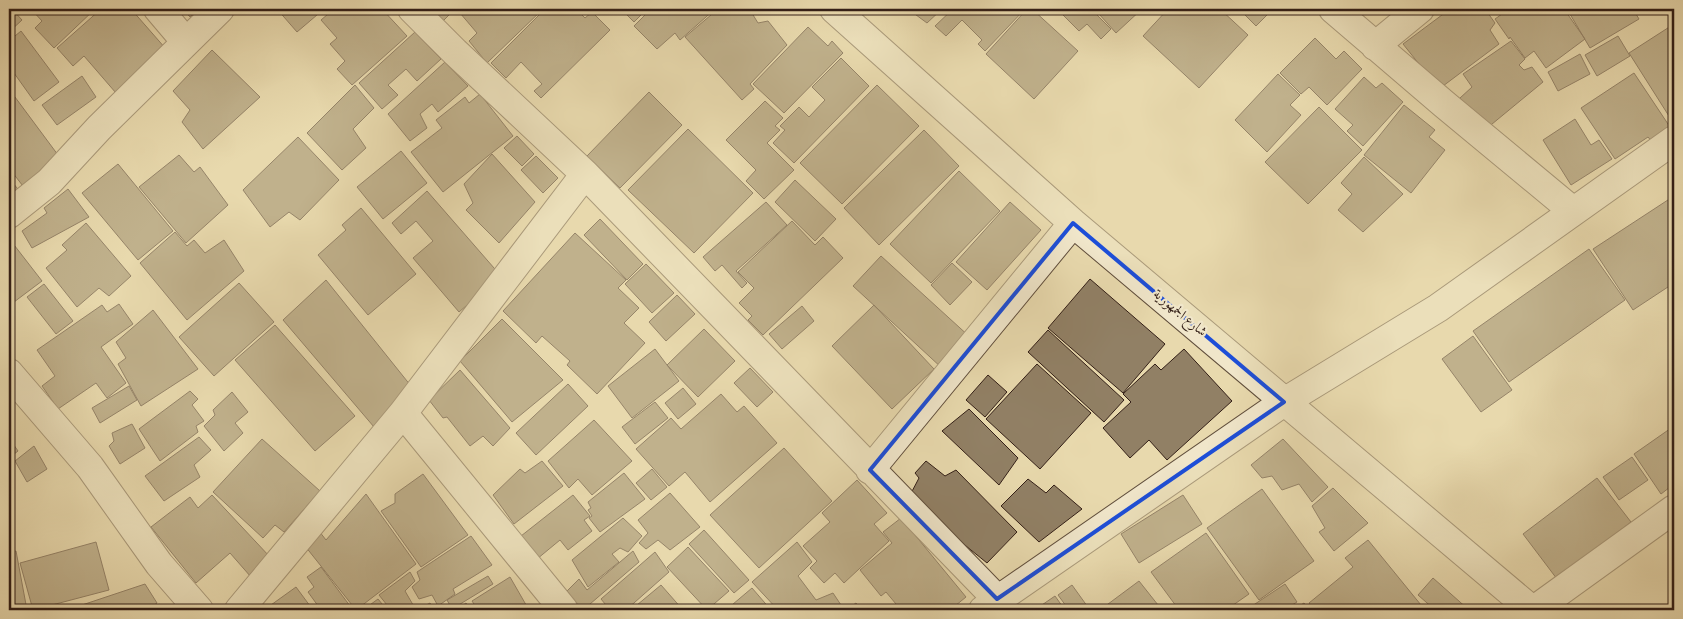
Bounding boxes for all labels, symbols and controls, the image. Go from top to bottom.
street label: شارع الجمهورية [1148,285,1211,342]

